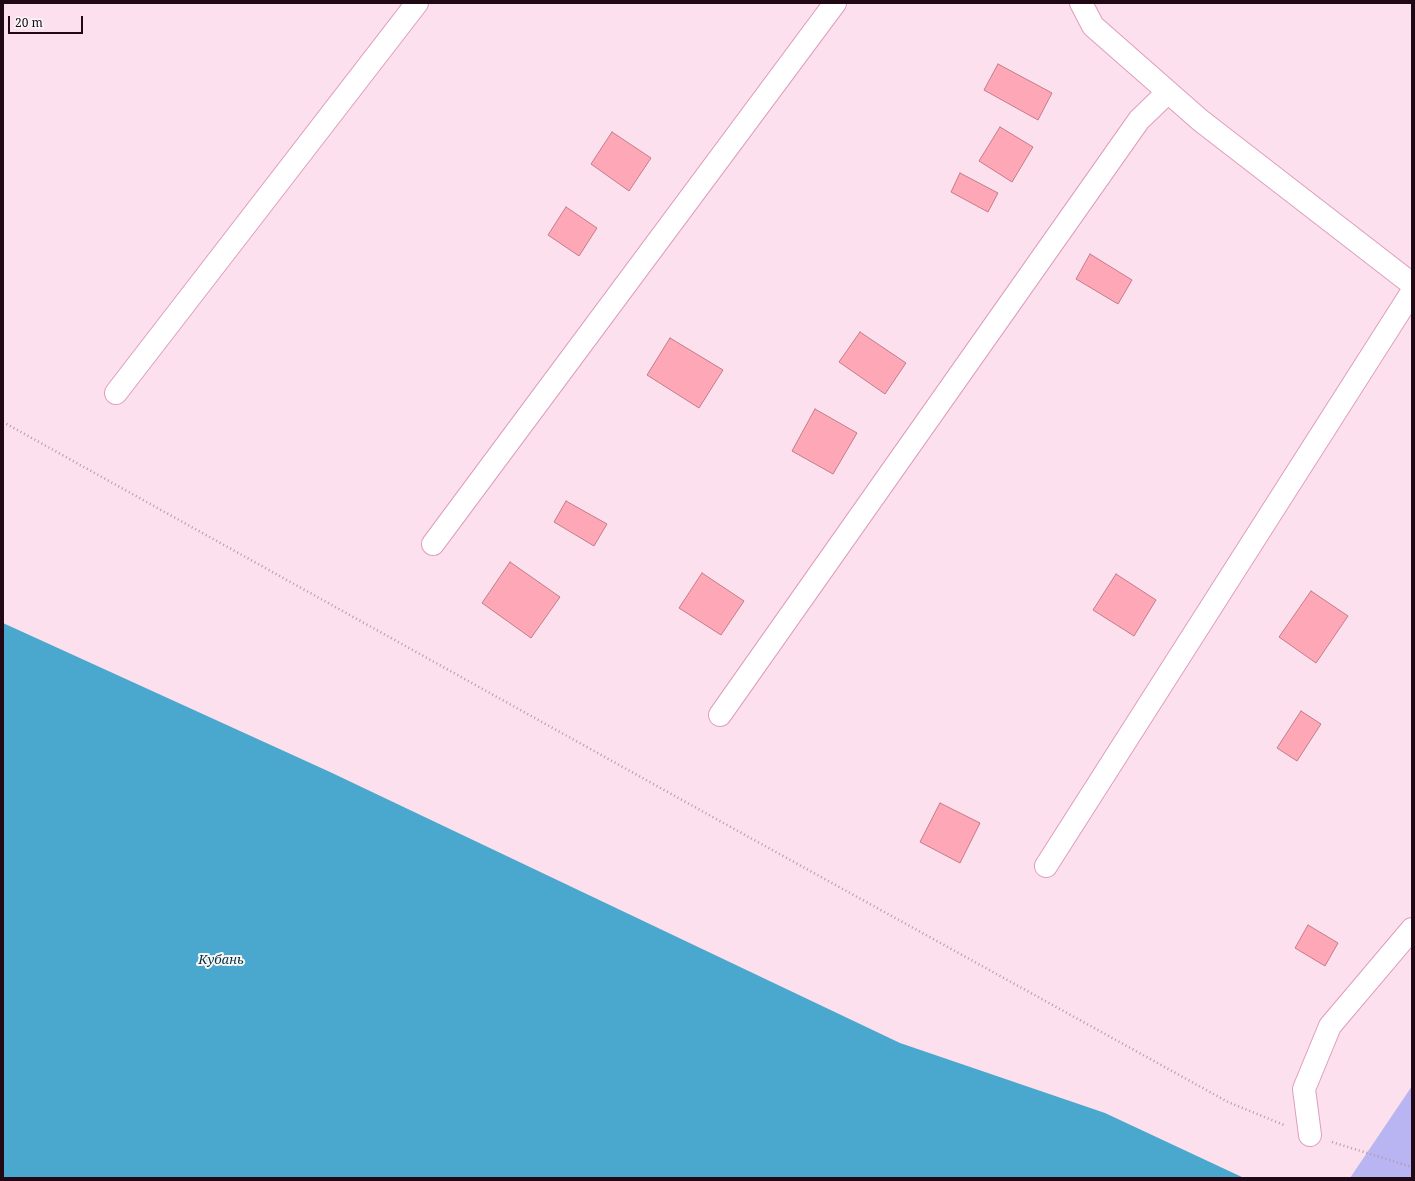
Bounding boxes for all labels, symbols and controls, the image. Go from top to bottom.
scale bar [10,8,85,34]
text: 20 m [15,14,43,31]
water label: Кубань [198,952,244,968]

